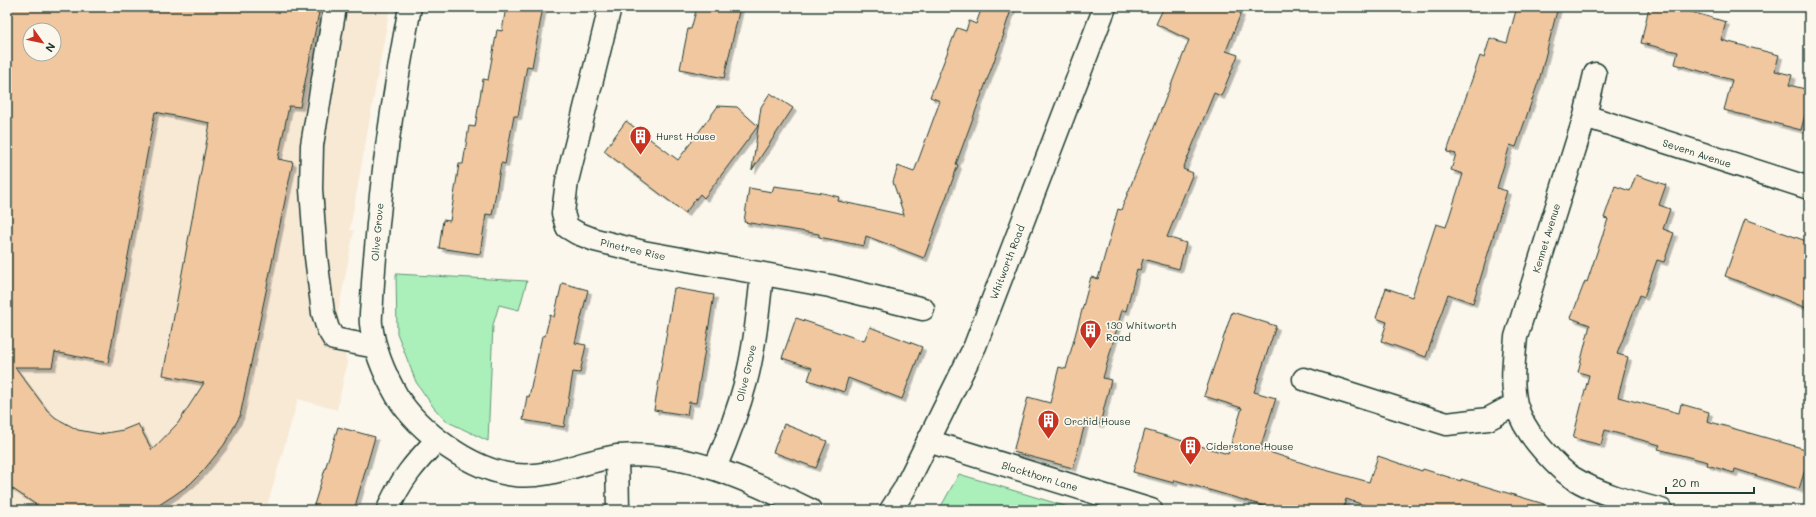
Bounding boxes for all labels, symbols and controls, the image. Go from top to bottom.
north arrow [22,22,62,62]
text: N [42,40,59,55]
building icon: Hurst House [628,123,654,156]
place label: Hurst House [656,129,716,143]
street label: Severn Avenue [1661,135,1733,171]
street label: Olive Grove [367,202,387,262]
street label: Kennet Avenue [1529,202,1563,274]
street label: Whitworth Road [986,223,1028,301]
street label: Pinetree Rise [599,235,667,263]
building icon: 130 Whitworth Road [1078,318,1104,351]
place label: 130 Whitworth Road [1106,318,1177,344]
street label: Olive Grove [733,343,759,403]
building icon: Orchid House [1035,408,1061,441]
place label: Orchid House [1064,414,1131,428]
building icon: Ciderstone House [1178,433,1204,466]
place label: Ciderstone House [1206,439,1293,453]
street label: Blackthorn Lane [1000,458,1080,494]
scale bar [1666,469,1754,495]
text: 20 m [1672,474,1700,490]

